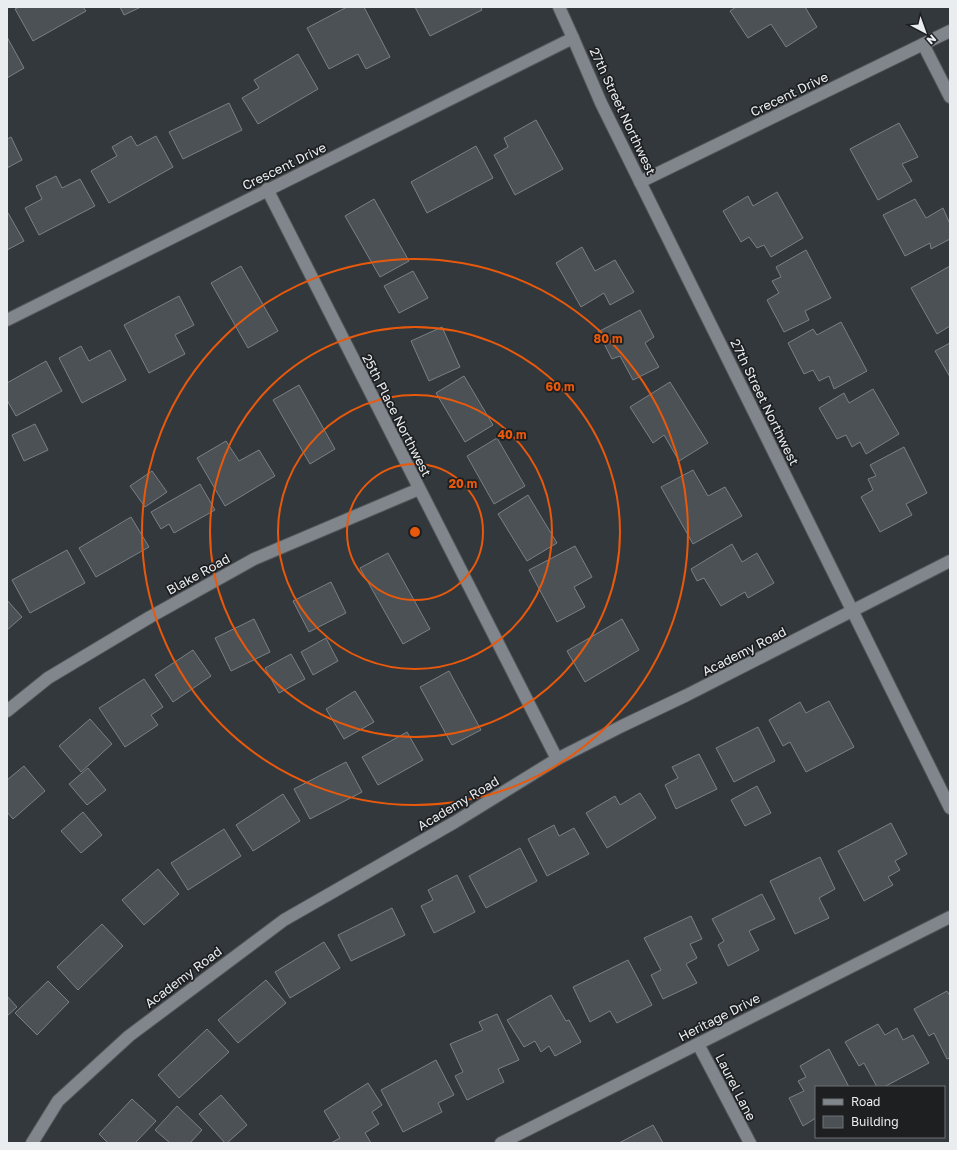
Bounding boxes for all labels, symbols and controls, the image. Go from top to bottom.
north arrow [905,12,945,52]
text: N [924,32,939,48]
street label: 27th Street Northwest [586,45,660,177]
street label: Crecent Drive [748,68,830,120]
street label: Crescent Drive [239,139,329,193]
text: 80 m [594,331,622,346]
street label: 27th Street Northwest [727,336,803,468]
street label: 25th Place Northwest [359,351,435,479]
text: 60 m [546,379,574,394]
text: 40 m [498,427,526,442]
text: 20 m [449,476,477,491]
centre of rings [408,525,422,539]
street label: Blake Road [164,550,232,598]
street label: Academy Road [699,623,789,679]
street label: Academy Road [414,772,502,834]
street label: Academy Road [141,943,225,1011]
street label: Heritage Drive [675,990,763,1044]
street label: Laurel Lane [712,1051,760,1123]
legend [815,1086,945,1138]
text: Road [851,1094,880,1109]
text: Building [851,1114,899,1129]

